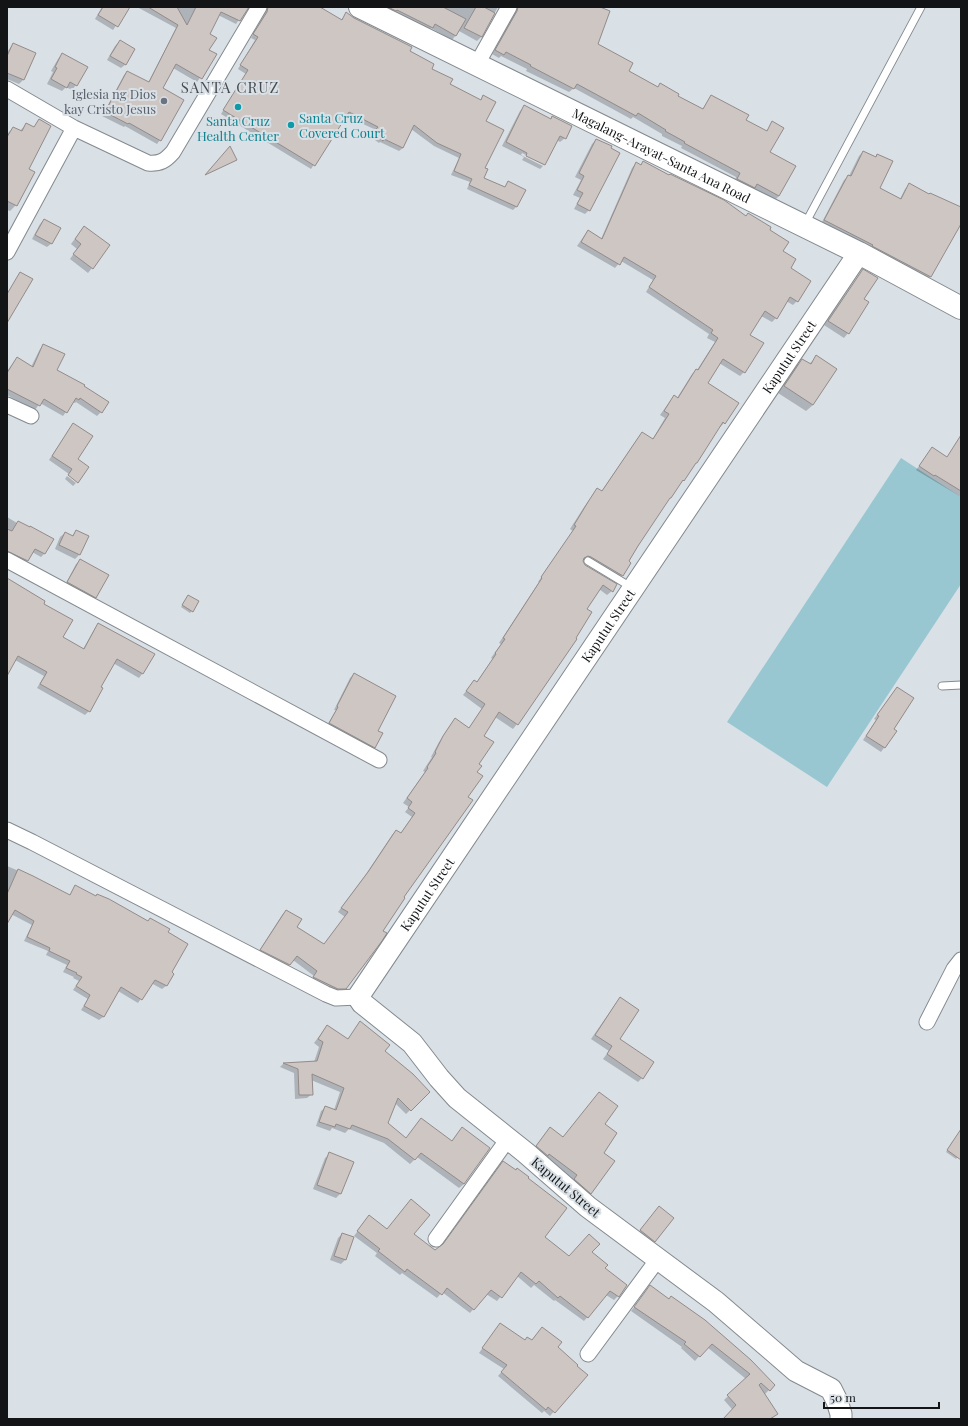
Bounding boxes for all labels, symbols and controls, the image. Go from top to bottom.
district label: SANTA CRUZ [181,77,279,97]
place label: Iglesia ng Dios kay Cristo Jesus [64,85,156,117]
marker: Iglesia ng Dios kay Cristo Jesus [159,96,169,106]
marker: Santa Cruz Health Center [233,102,243,112]
street label: Magalang-Arayat-Santa Ana Road [570,104,754,206]
place label: Santa Cruz Covered Court [299,109,385,141]
place label: Santa Cruz Health Center [197,112,279,144]
marker: Santa Cruz Covered Court [286,120,296,130]
street label: Kaputut Street [758,316,820,397]
street label: Kaputut Street [577,585,639,665]
street label: Kaputut Street [396,854,458,934]
street label: Kaputut Street [528,1153,605,1221]
scale bar [824,1384,939,1410]
text: 50 m [830,1389,856,1405]

